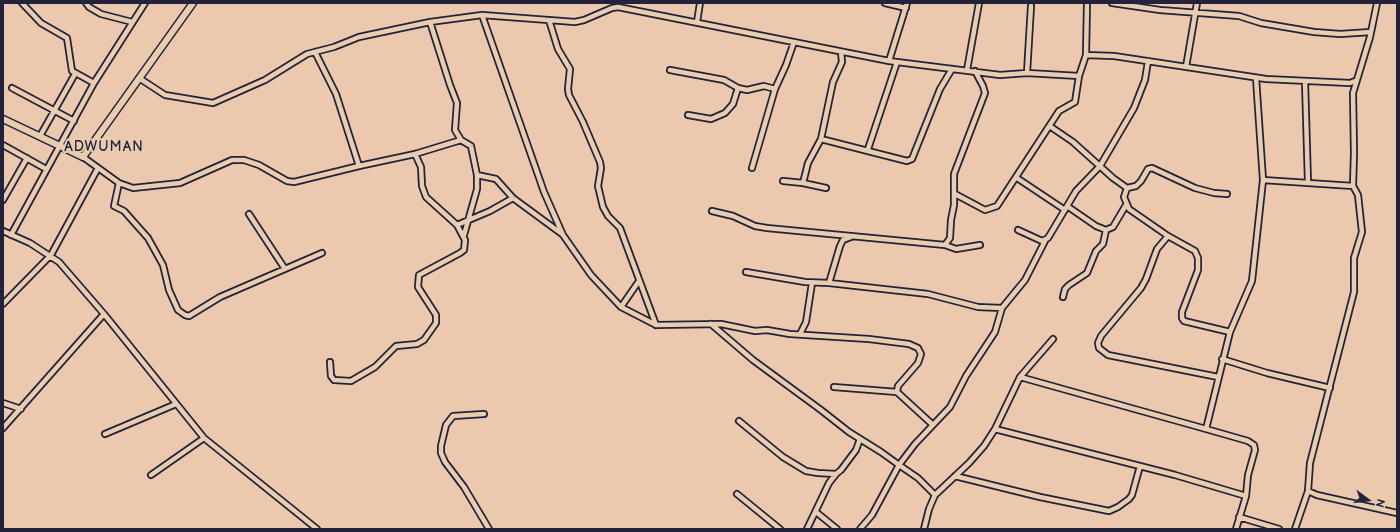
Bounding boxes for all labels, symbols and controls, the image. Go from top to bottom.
district label: ADWUMAN [64,139,144,155]
north arrow [1348,480,1388,520]
text: N [1373,498,1387,509]

